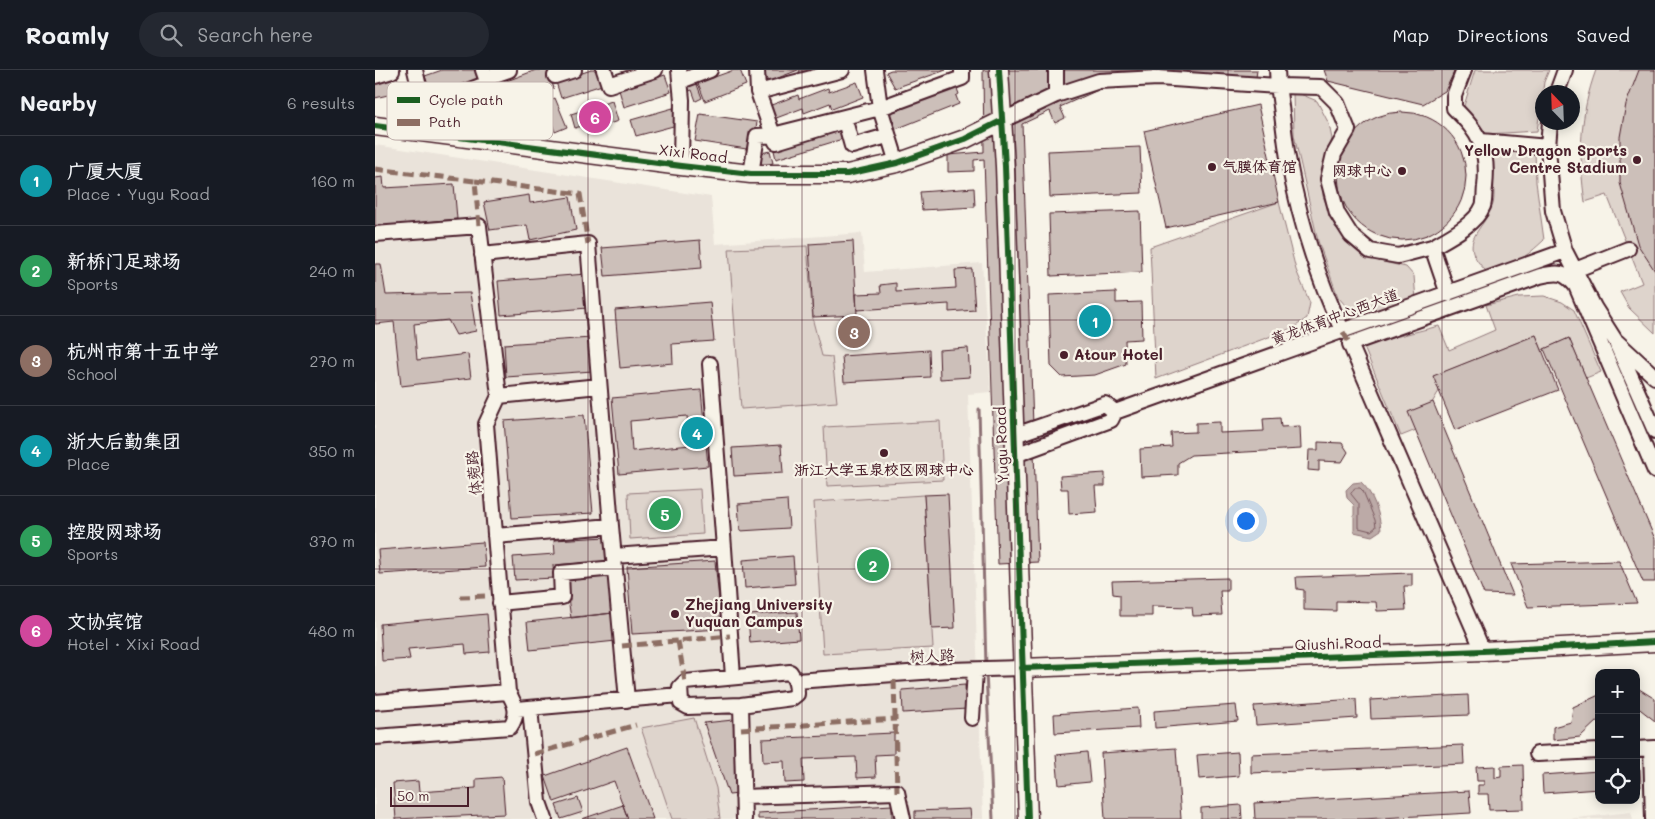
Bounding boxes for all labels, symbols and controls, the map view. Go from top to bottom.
search box [139,12,489,57]
text: Roamly [25,19,109,50]
icon: search [157,21,185,49]
text: Search here [197,22,313,47]
text: Map [1392,23,1429,47]
text: Directions [1457,23,1549,47]
text: Saved [1577,23,1630,47]
legend [387,82,553,140]
north arrow [1535,85,1580,130]
text: Nearby [20,89,97,116]
text: Cycle path [429,90,503,109]
text: 6 results [287,92,355,113]
pin: 6 [579,98,611,136]
text: Path [429,112,460,131]
street label: Xixi Road [658,139,729,167]
place label: Yellow Dragon Sports Centre Stadium [1464,140,1627,177]
marker: Yellow Dragon Sports Centre Stadium [1631,154,1643,166]
place label: 气膜体育馆 [1222,156,1297,176]
text: 广厦大厦 [67,158,143,183]
place label: 网球中心 [1332,160,1392,180]
marker: 气膜体育馆 [1206,161,1218,173]
marker: 网球中心 [1396,165,1408,177]
text: 1 [32,170,40,191]
text: 160 m [310,170,355,191]
text: Place · Yugu Road [67,183,210,204]
text: 新桥门足球场 [67,248,181,273]
text: 2 [32,260,40,281]
text: 240 m [309,260,355,281]
text: Sports [67,273,118,294]
street label: 黄龙体育中心西大道 [1268,284,1402,349]
pin: 1 [1079,302,1111,340]
pin: 3 [838,313,870,351]
text: 杭州市第十五中学 [67,338,219,363]
place label: Atour Hotel [1074,344,1163,364]
marker: Atour Hotel [1058,349,1070,361]
text: 3 [31,350,41,371]
text: 270 m [309,350,355,371]
text: School [67,363,117,384]
street label: Yugu Road [990,406,1012,484]
pin: 4 [681,414,713,452]
text: 浙大后勤集团 [67,428,181,453]
text: 4 [31,440,41,461]
text: 350 m [309,440,355,461]
marker: 浙江大学玉泉校区网球中心 [878,447,890,459]
street label: 体菀路 [461,450,485,496]
text: Place [67,453,110,474]
place label: 浙江大学玉泉校区网球中心 [794,459,974,479]
pin: 5 [649,495,681,533]
your location [1233,508,1259,534]
text: 控股网球场 [67,518,162,543]
text: 5 [31,530,41,551]
text: 370 m [309,530,355,551]
text: Sports [67,543,118,564]
pin: 2 [857,546,889,584]
place label: Zhejiang University Yuquan Campus [685,594,833,631]
text: 文协宾馆 [67,608,143,633]
marker: Zhejiang University Yuquan Campus [669,608,681,620]
text: 6 [31,620,41,641]
text: 480 m [308,620,355,641]
street label: Qiushi Road [1294,631,1382,655]
text: Hotel · Xixi Road [67,633,200,654]
street label: 树人路 [909,644,955,666]
map controls [1595,669,1640,804]
button: + [1595,669,1640,714]
button: − [1595,714,1640,759]
button: locate [1595,759,1640,804]
scale bar [390,784,469,807]
text: 50 m [397,786,429,805]

